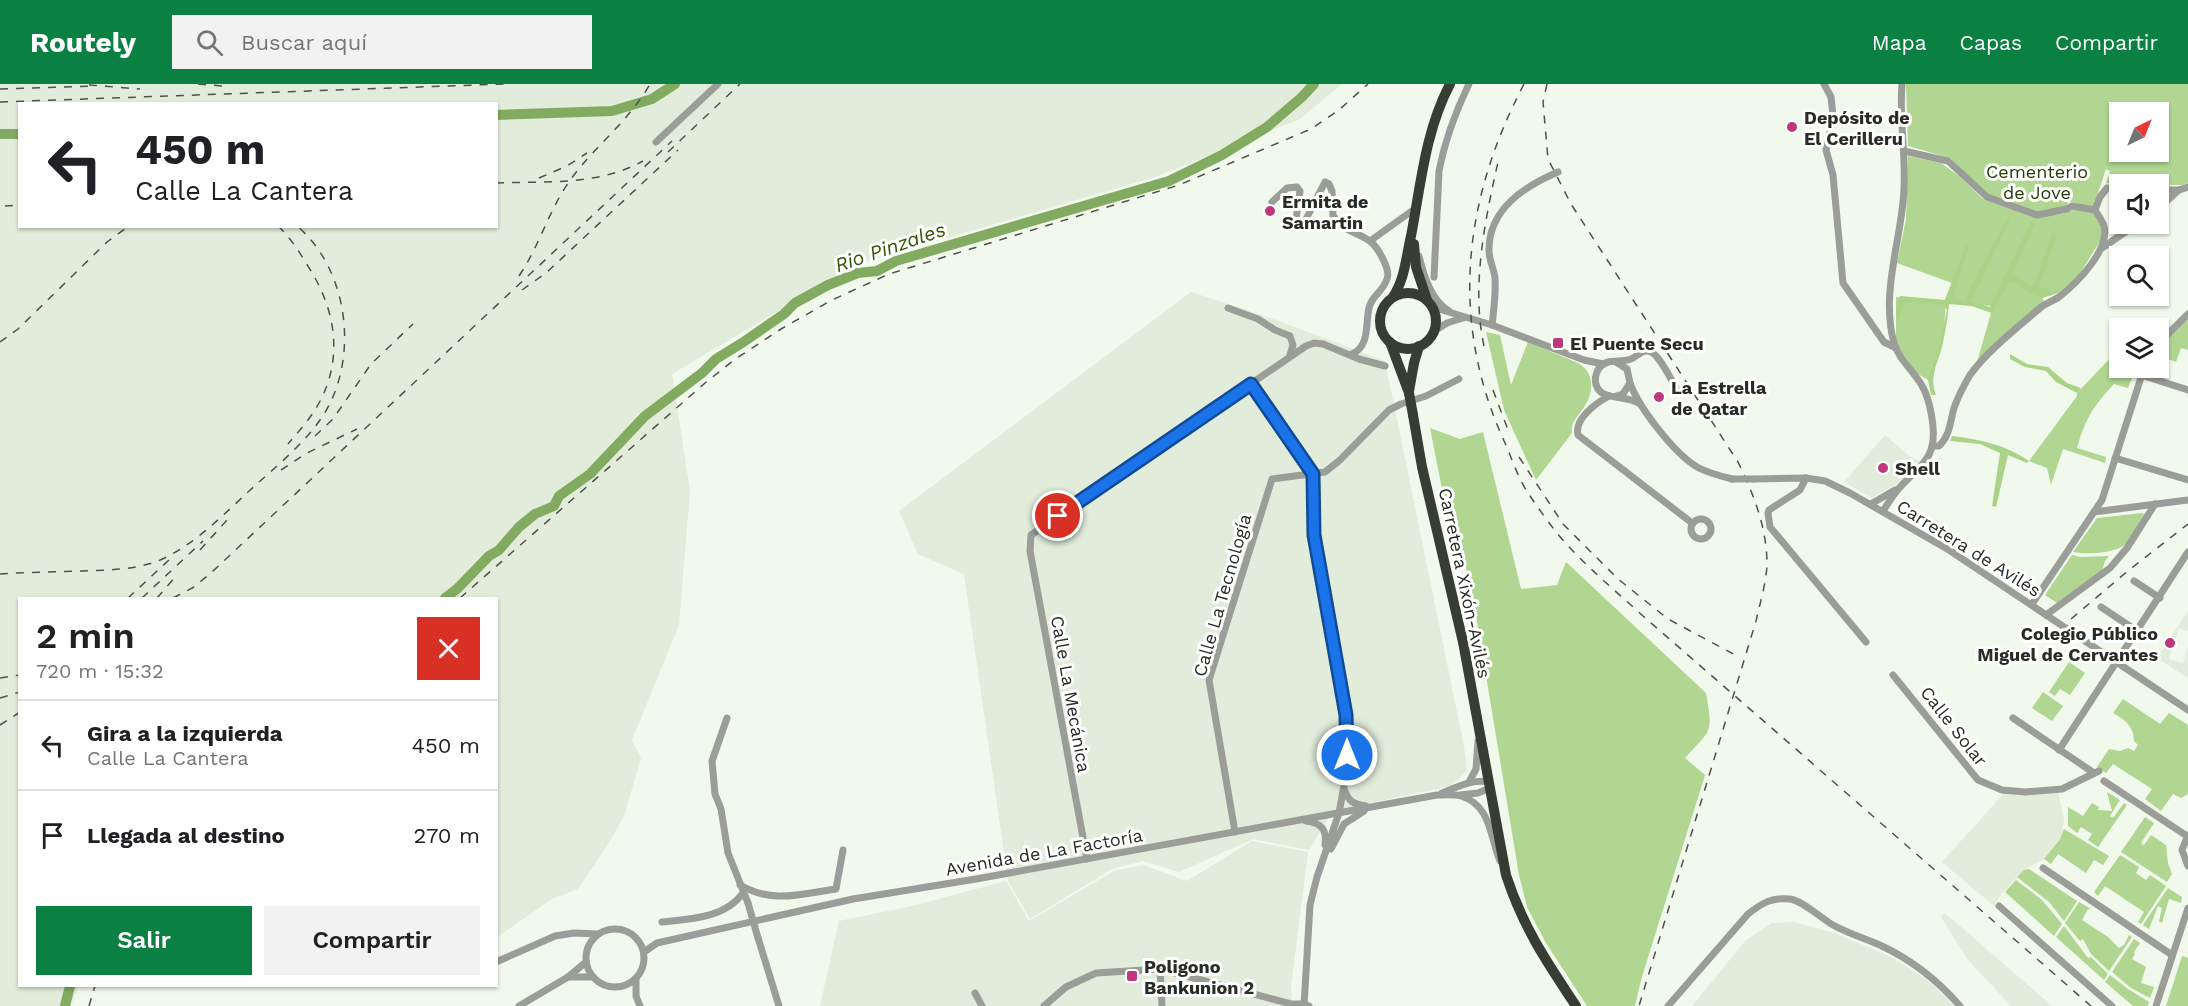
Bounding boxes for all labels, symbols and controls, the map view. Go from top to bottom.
search box [172,15,592,69]
text: Routely [30,26,136,59]
icon: search [193,26,226,59]
text: Buscar aquí [241,30,367,55]
text: Mapa [1872,30,1927,55]
text: Capas [1960,30,2022,55]
text: Compartir [2055,30,2158,55]
north arrow [2109,102,2169,162]
map controls [2109,102,2169,378]
place label: Depósito de El Cerilleru [1804,107,1910,149]
marker: Depósito de El Cerilleru [1785,120,1799,134]
text: 450 m [135,125,265,174]
icon: left [36,126,114,204]
park label: Cementerio de Jove [1986,161,2088,203]
button: sound [2109,174,2169,234]
text: Calle La Cantera [135,175,353,207]
place label: Ermita de Samartin [1282,191,1368,233]
marker: Ermita de Samartin [1263,204,1277,218]
water label: Rio Pinzales [832,217,948,277]
button: search [2109,246,2169,306]
button: layers [2109,318,2169,378]
place label: El Puente Secu [1570,333,1704,354]
marker: El Puente Secu [1551,336,1565,350]
place label: La Estrella de Qatar [1671,377,1767,419]
marker: La Estrella de Qatar [1652,390,1666,404]
place label: Shell [1895,458,1940,479]
marker: Shell [1876,461,1890,475]
street label: Carretera Xixón-Avilés [1435,486,1495,680]
pin [1032,490,1083,541]
street label: Carretera de Avilés [1893,495,2045,601]
icon: arrive [1041,499,1074,532]
street label: Calle La Tecnología [1189,511,1255,679]
street label: Calle La Mecánica [1047,614,1095,774]
text: 2 min [36,615,135,657]
button: close [417,617,480,680]
place label: Colegio Público Miguel de Cervantes [1977,623,2158,665]
marker: Colegio Público Miguel de Cervantes [2163,636,2177,650]
text: 720 m · 15:32 [36,659,164,683]
street label: Calle Solar [1916,682,1992,770]
text: Gira a la izquierda [87,721,283,746]
position arrow [1315,723,1379,787]
icon: left [36,729,69,762]
text: 450 m [412,733,480,758]
text: Calle La Cantera [87,746,249,770]
icon: arrive [36,819,69,852]
text: Llegada al destino [87,823,285,848]
text: 270 m [414,823,480,848]
street label: Avenida de La Factoría [944,824,1144,880]
button: Salir [36,906,252,975]
button: Compartir [264,906,480,975]
place label: Poligono Bankunion 2 [1144,956,1254,998]
marker: Poligono Bankunion 2 [1125,969,1139,983]

